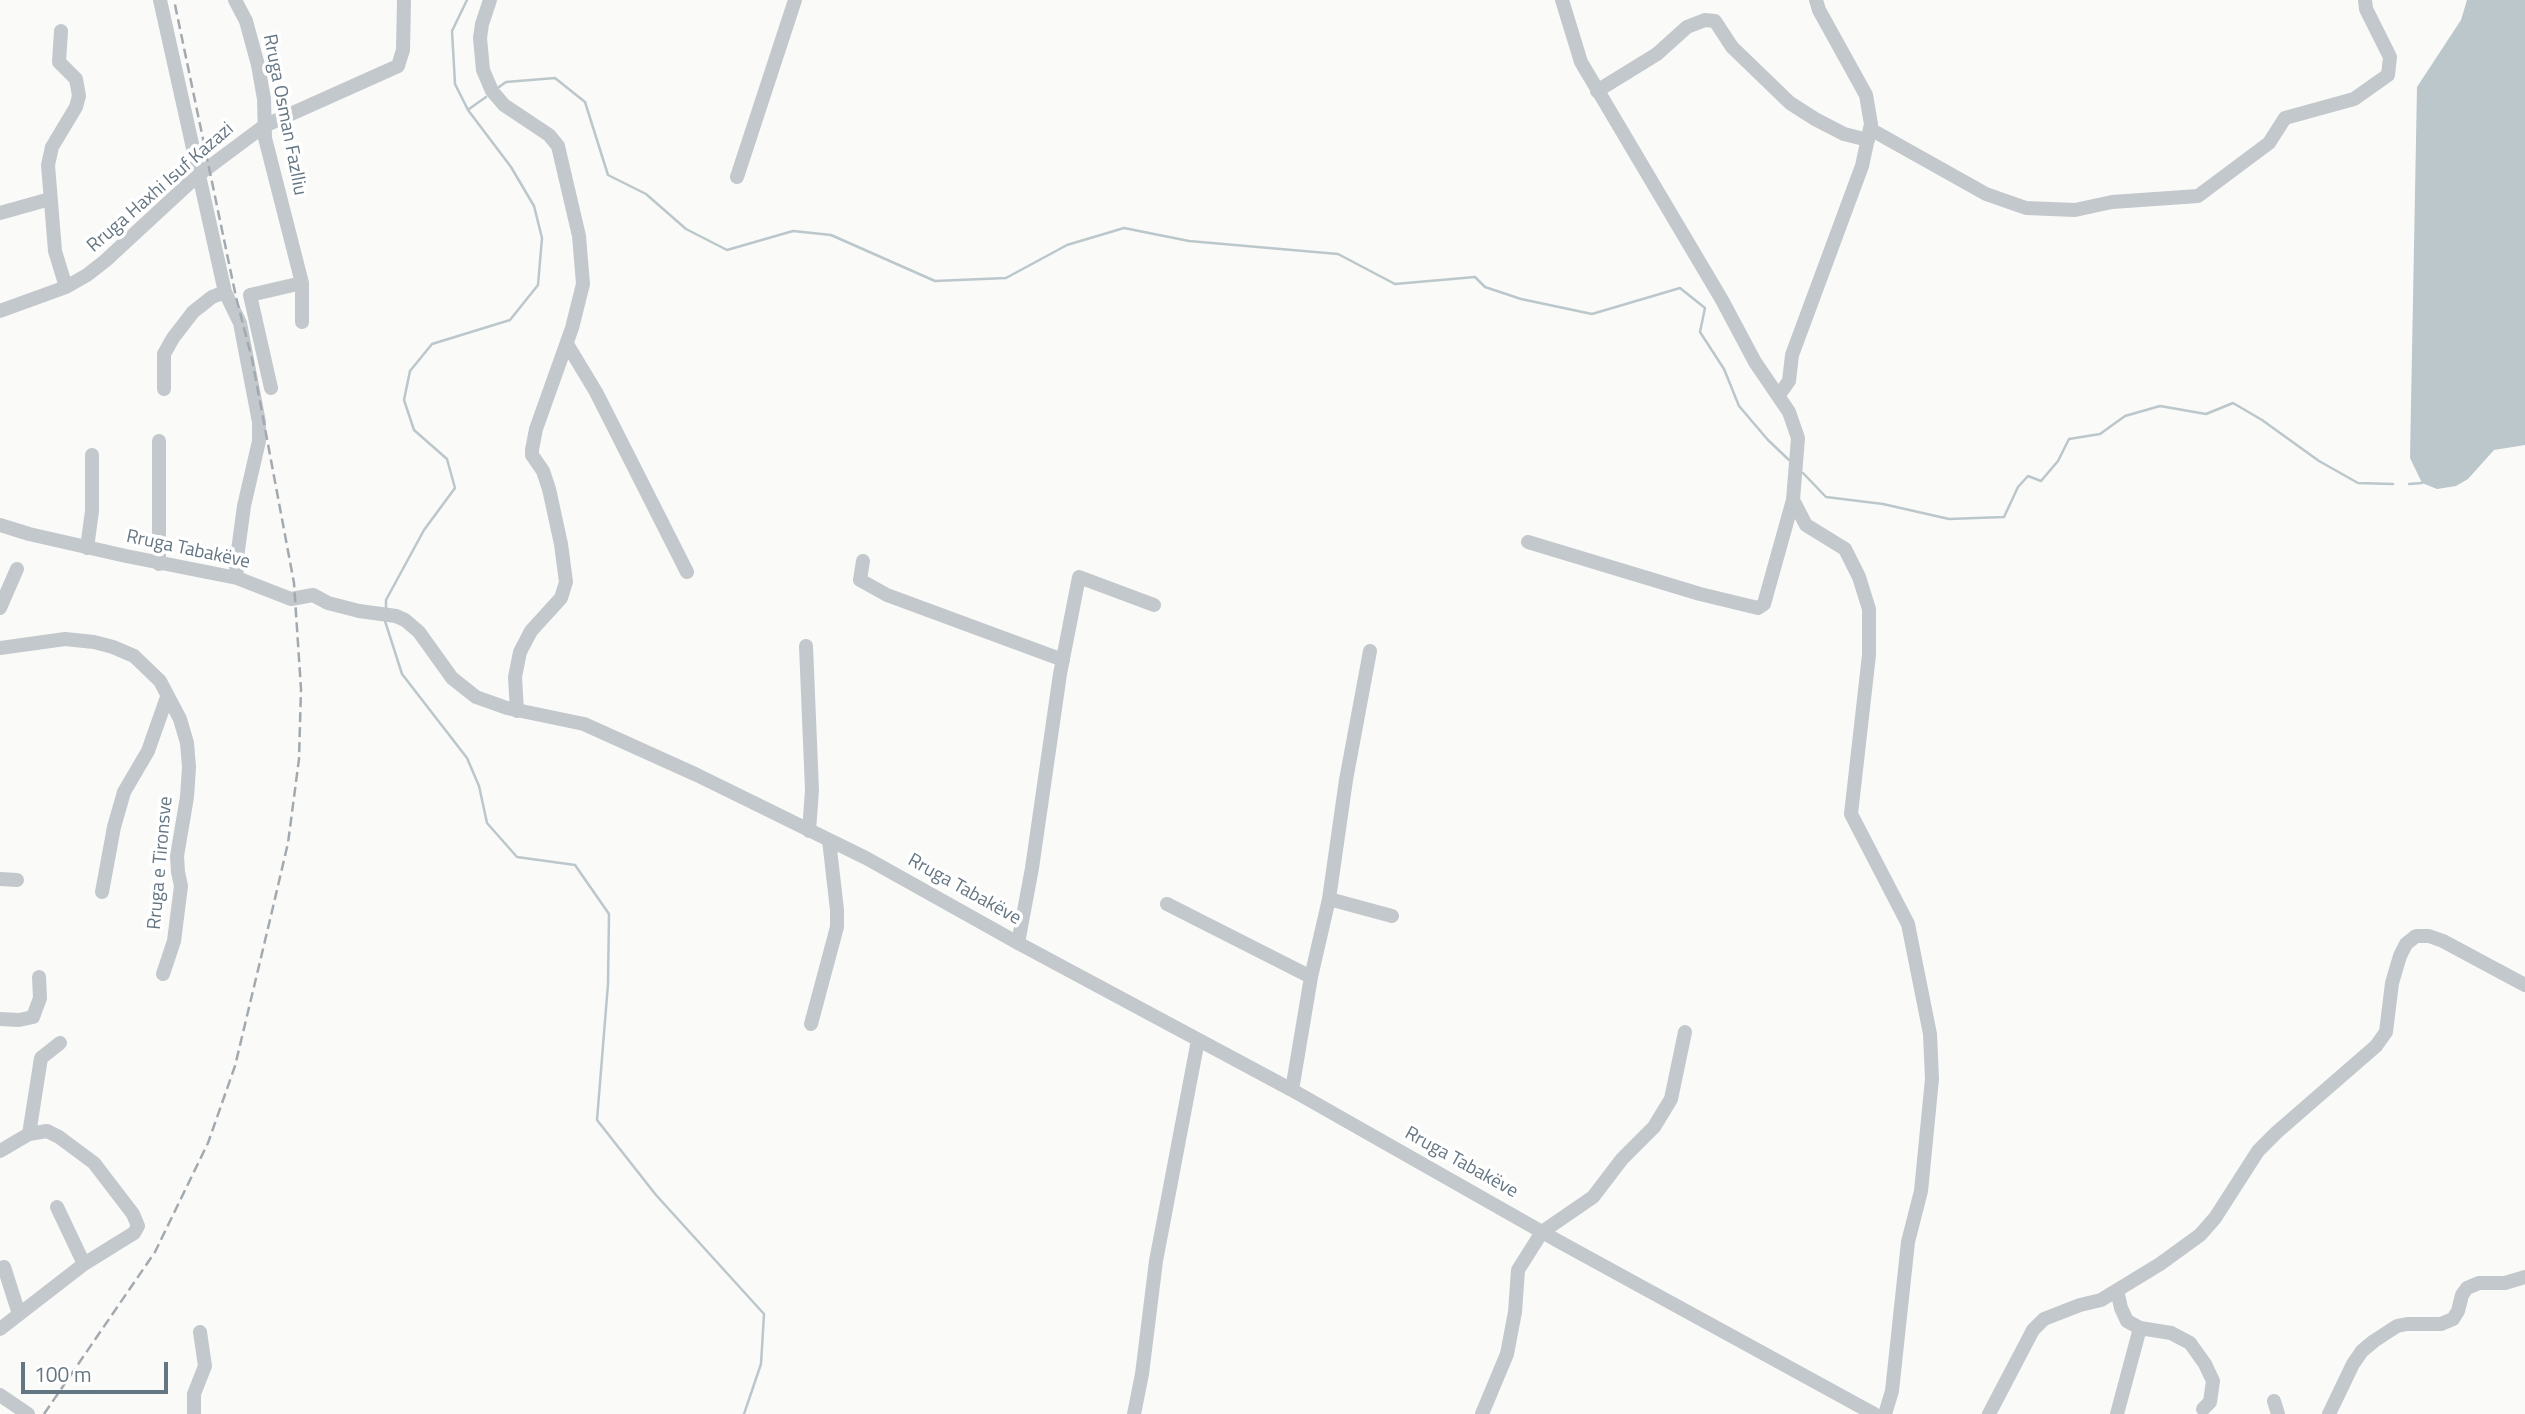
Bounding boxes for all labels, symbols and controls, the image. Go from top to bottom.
street label: Rruga Osman Fazlliu [257,33,311,197]
street label: Rruga Haxhi Isuf Kazazi [83,118,239,258]
street label: Rruga Tabakëve [124,526,252,574]
street label: Rruga e Tironsve [144,795,178,931]
street label: Rruga Tabakëve [903,849,1025,931]
street label: Rruga Tabakëve [1400,1122,1522,1204]
scale bar [24,1348,172,1392]
text: 100 m [34,1358,91,1390]

